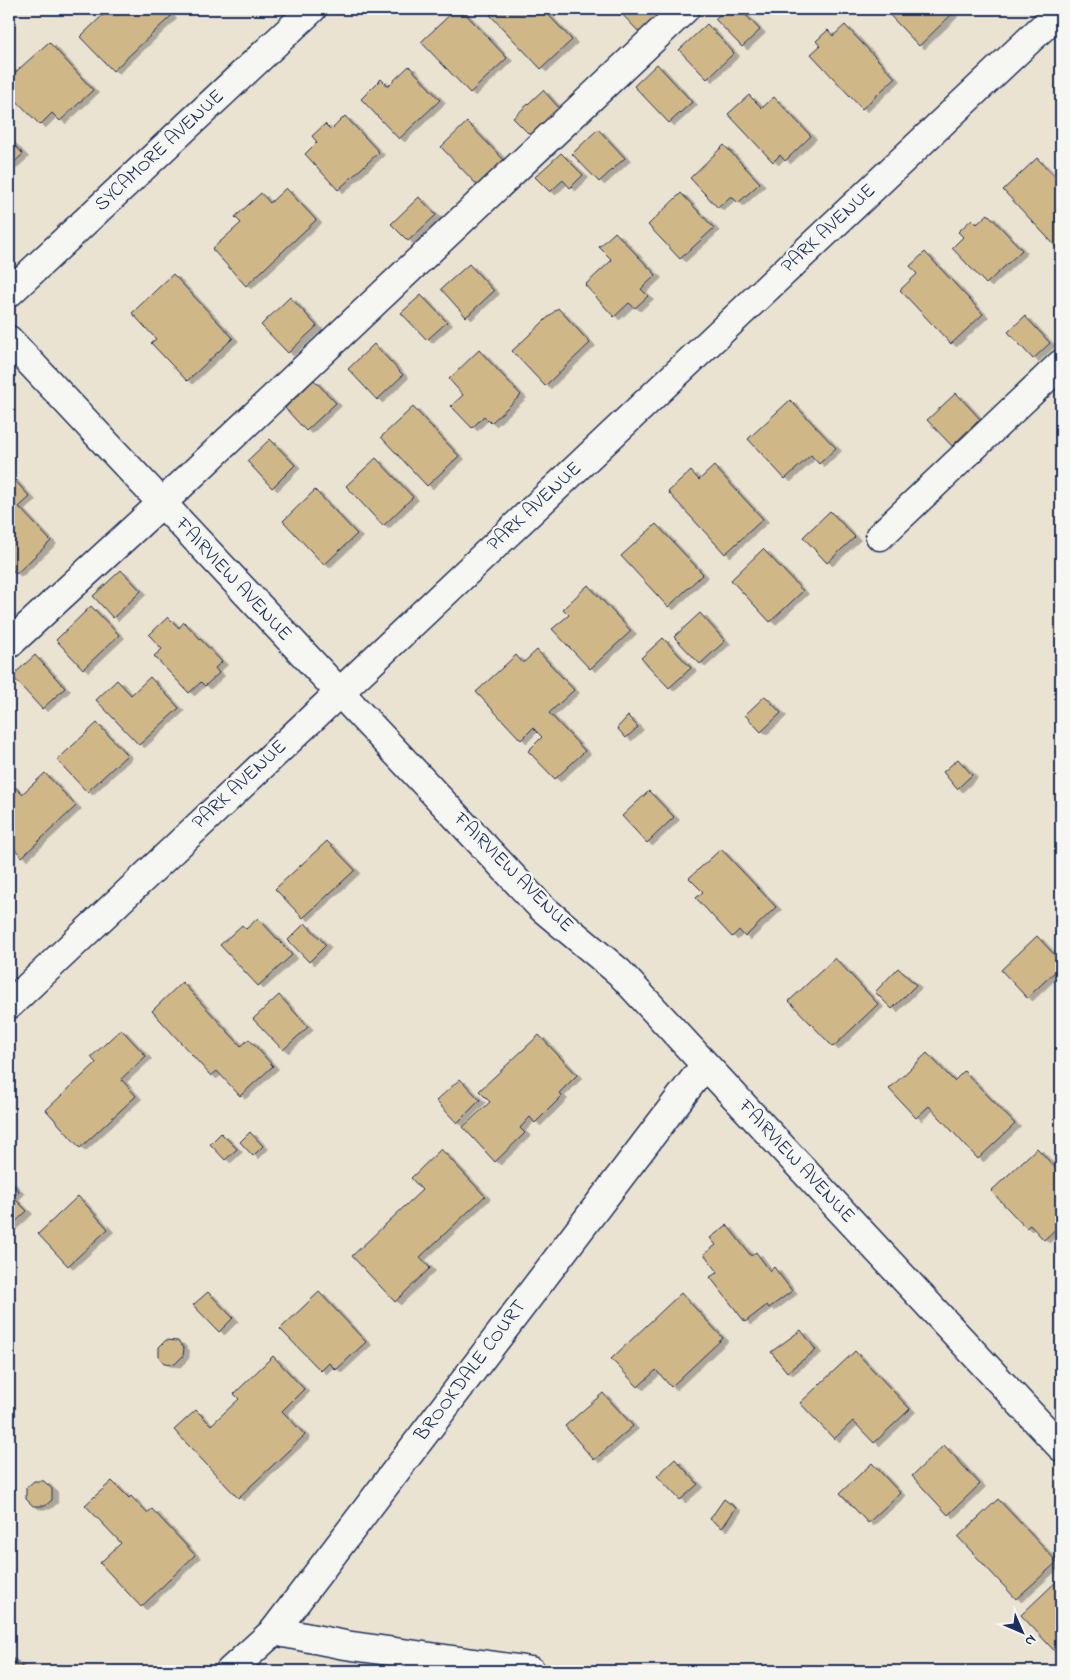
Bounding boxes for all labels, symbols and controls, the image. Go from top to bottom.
street label: SYCAMORE AVENUE [89,83,231,219]
street label: PARK AVENUE [775,177,883,281]
street label: PARK AVENUE [481,455,589,559]
street label: FAIRVIEW AVENUE [167,511,298,648]
street label: PARK AVENUE [186,733,294,837]
street label: FAIRVIEW AVENUE [446,806,580,940]
street label: FAIRVIEW AVENUE [730,1093,861,1230]
street label: BROOKDALE COURT [407,1294,534,1449]
north arrow [998,1608,1048,1658]
text: N [1019,1629,1041,1651]

